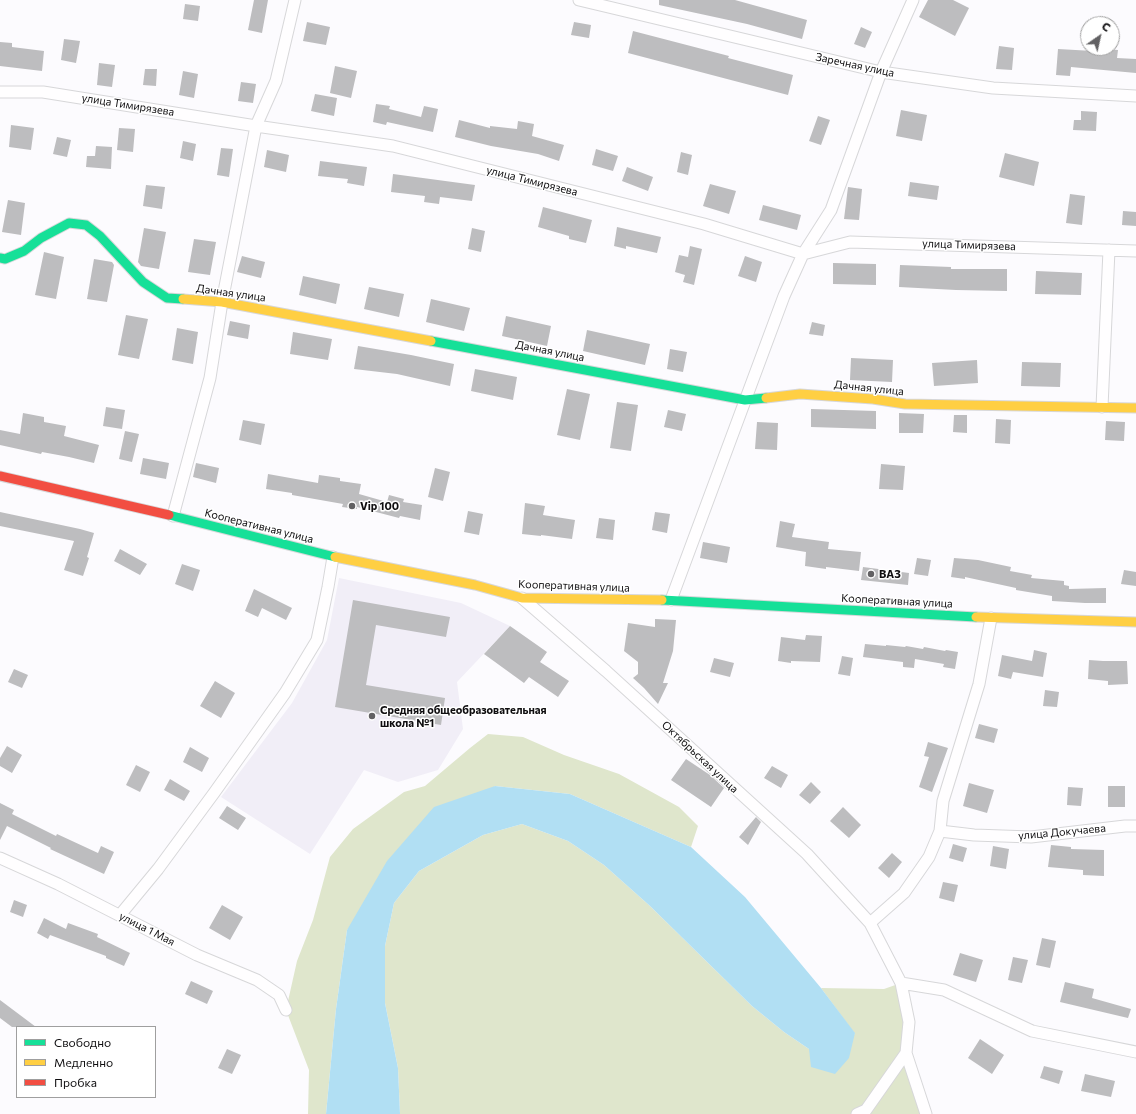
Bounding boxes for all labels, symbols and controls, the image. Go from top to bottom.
north arrow [1080,16,1120,56]
text: С [1100,19,1113,34]
street label: Заречная улица [814,50,896,80]
street label: улица Тимирязева [81,91,175,119]
street label: улица Тимирязева [485,163,579,199]
street label: улица Тимирязева [922,237,1016,253]
street label: Дачная улица [195,282,267,304]
street label: Дачная улица [514,338,586,364]
street label: Дачная улица [833,378,905,398]
place label: Vip 100 [360,499,399,513]
marker: Vip 100 [347,501,357,511]
street label: Кооперативная улица [203,506,315,546]
place label: ВАЗ [879,567,901,581]
marker: ВАЗ [866,569,876,579]
street label: Кооперативная улица [518,577,630,595]
street label: Кооперативная улица [841,591,953,611]
place label: Средняя общеобразовательная школа №1 [380,703,547,729]
marker: Средняя общеобразовательная школа №1 [367,711,377,721]
street label: Октябрьская улица [659,718,741,796]
street label: улица Докучаева [1018,822,1106,842]
street label: улица 1 Мая [117,909,177,949]
legend [16,1026,156,1098]
text: Свободно [54,1035,111,1049]
text: Медленно [54,1055,113,1069]
text: Пробка [54,1075,97,1089]

